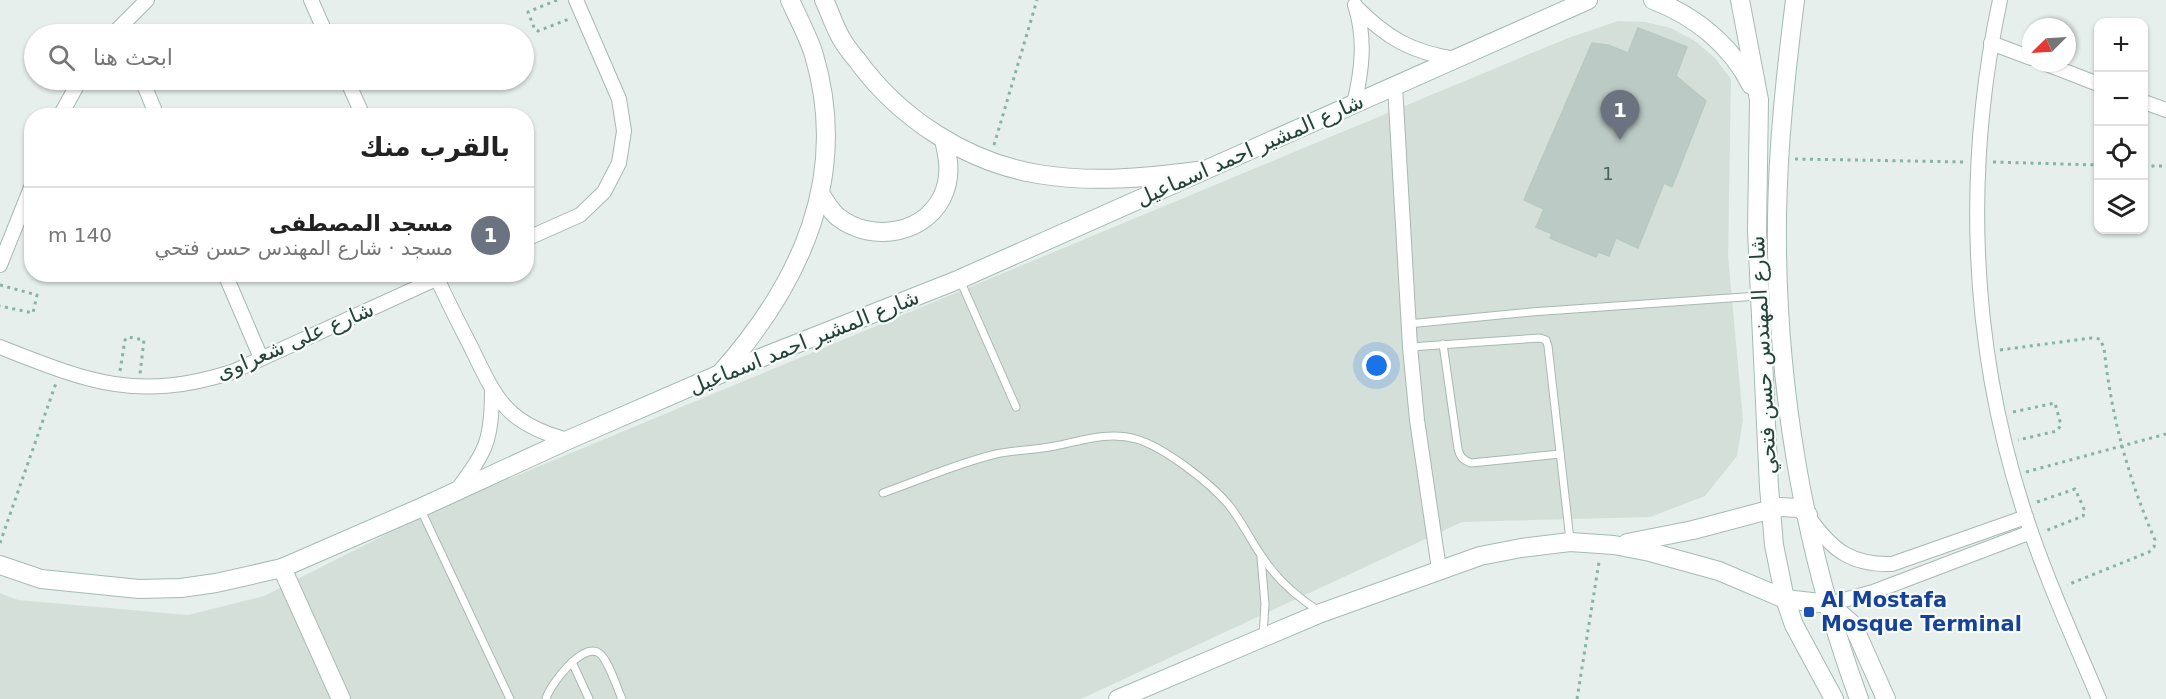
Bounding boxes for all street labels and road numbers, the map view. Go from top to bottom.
street label: شارع المشير احمد اسماعيل [1133,89,1367,211]
street label: شارع المهندس حسن فتحي [1745,235,1781,475]
street label: شارع المشير احمد اسماعيل [685,285,923,399]
street label: شارع على شعراوى [213,297,377,385]

